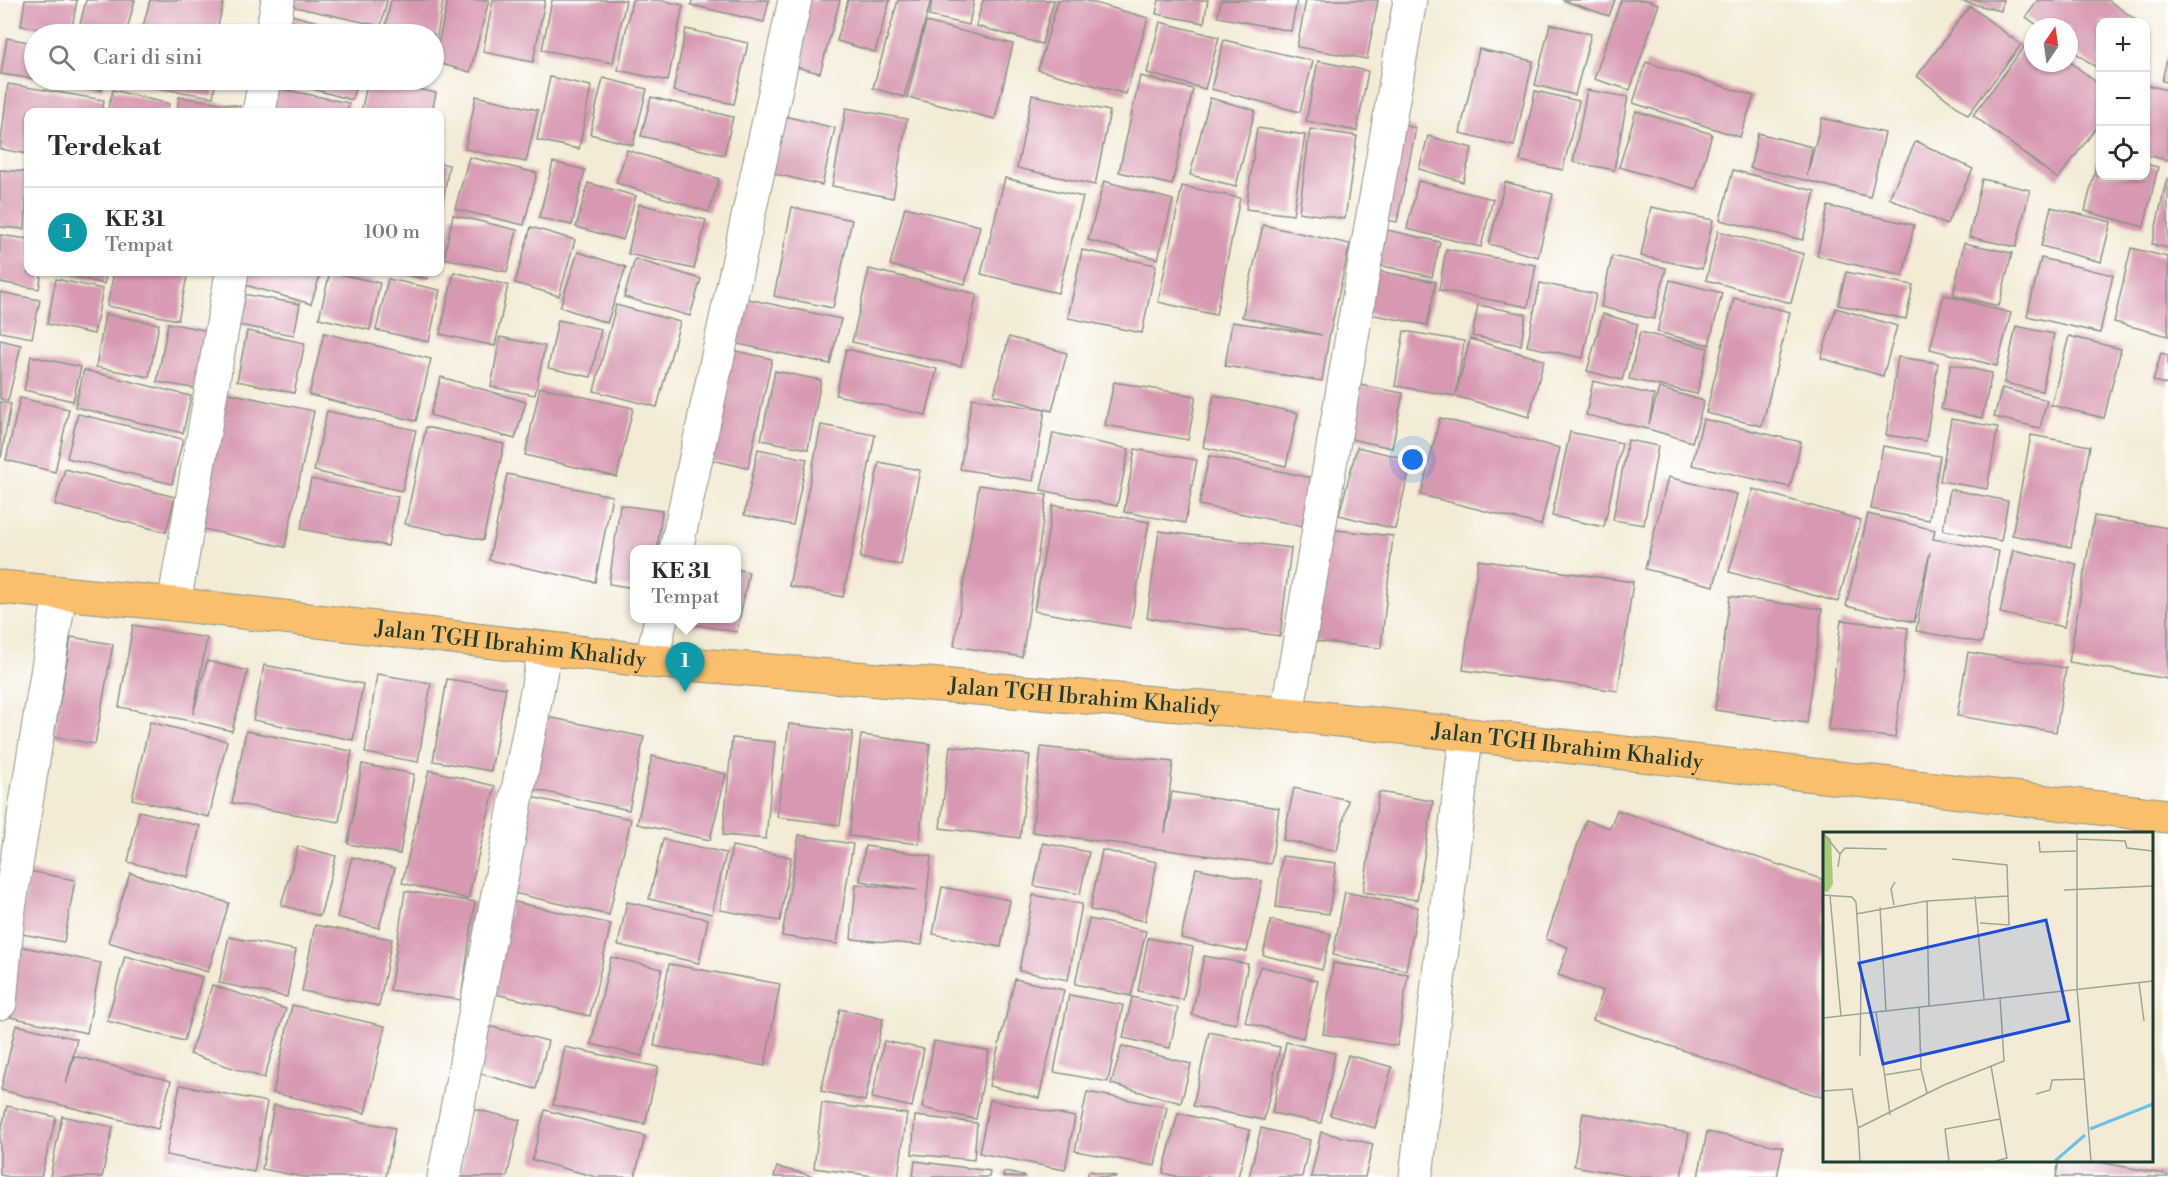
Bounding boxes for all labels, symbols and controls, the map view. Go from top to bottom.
north arrow [2024,18,2078,72]
map controls [2096,18,2150,180]
button: + [2096,18,2150,72]
search box [24,24,444,90]
icon: search [45,41,78,74]
text: Cari di sini [93,44,203,71]
button: − [2096,72,2150,126]
button: locate [2096,126,2150,180]
text: Terdekat [48,131,161,163]
text: KE 31 [105,206,165,233]
text: 1 [63,220,72,245]
text: 100 m [364,220,420,245]
text: Tempat [105,233,174,258]
your location [1398,445,1427,474]
popup [630,545,741,623]
text: KE 31 [651,558,711,585]
text: Tempat [651,585,720,610]
street label: Jalan TGH Ibrahim Khalidy [373,614,648,674]
pin: 1 [666,642,704,692]
street label: Jalan TGH Ibrahim Khalidy [946,672,1222,722]
street label: Jalan TGH Ibrahim Khalidy [1430,717,1705,776]
inset map [1823,832,2153,1162]

